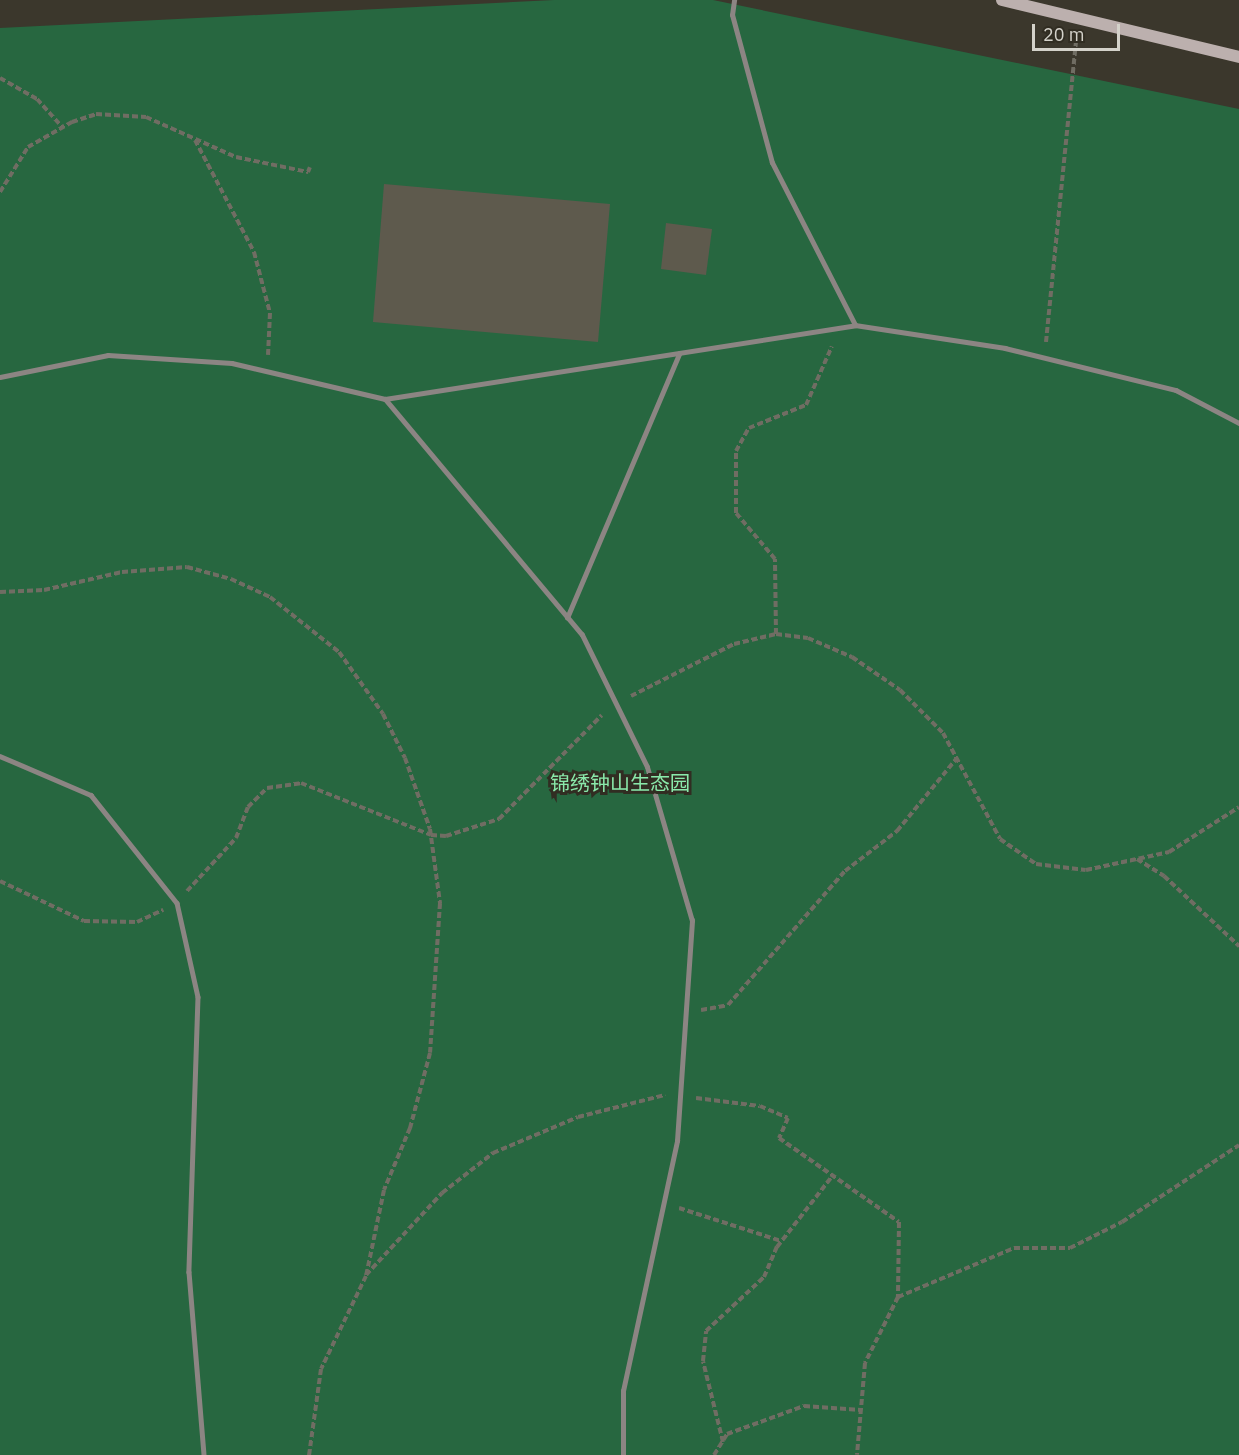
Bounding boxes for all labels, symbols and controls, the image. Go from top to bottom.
scale bar [1035,12,1124,50]
text: 20 m [1043,23,1085,46]
park label: 锦绣钟山生态园 [550,770,690,794]

